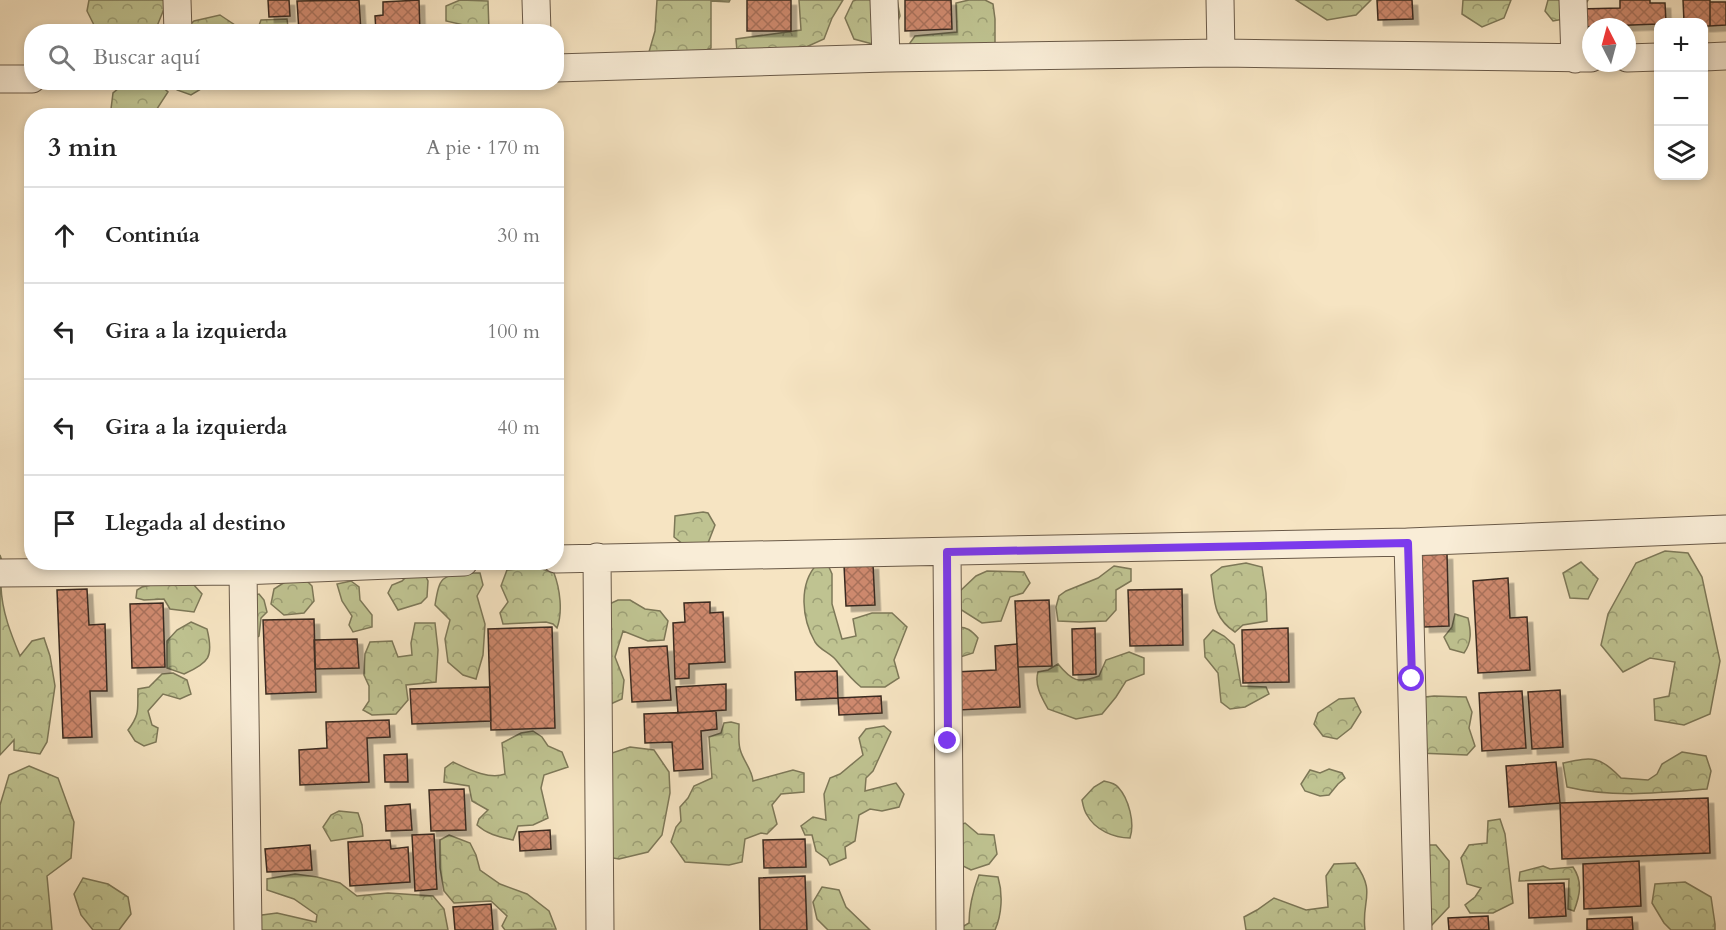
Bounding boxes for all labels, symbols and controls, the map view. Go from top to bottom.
north arrow [1582,18,1636,72]
map controls [1654,18,1708,180]
button: + [1654,18,1708,72]
search box [24,24,564,90]
icon: search [45,41,78,74]
text: Buscar aquí [93,42,200,72]
button: − [1654,72,1708,126]
button: layers [1654,126,1708,180]
text: 3 min [48,130,117,165]
text: A pie · 170 m [426,134,540,161]
icon: ahead [48,219,81,252]
text: Continúa [105,220,200,250]
text: 30 m [497,222,540,249]
icon: left [48,315,81,348]
text: Gira a la izquierda [105,316,288,346]
text: 100 m [487,318,540,345]
icon: left [48,411,81,444]
text: Gira a la izquierda [105,412,288,442]
text: 40 m [497,414,540,441]
icon: arrive [48,507,81,540]
text: Llegada al destino [105,508,286,538]
route start [1398,665,1424,691]
route end [934,727,960,753]

